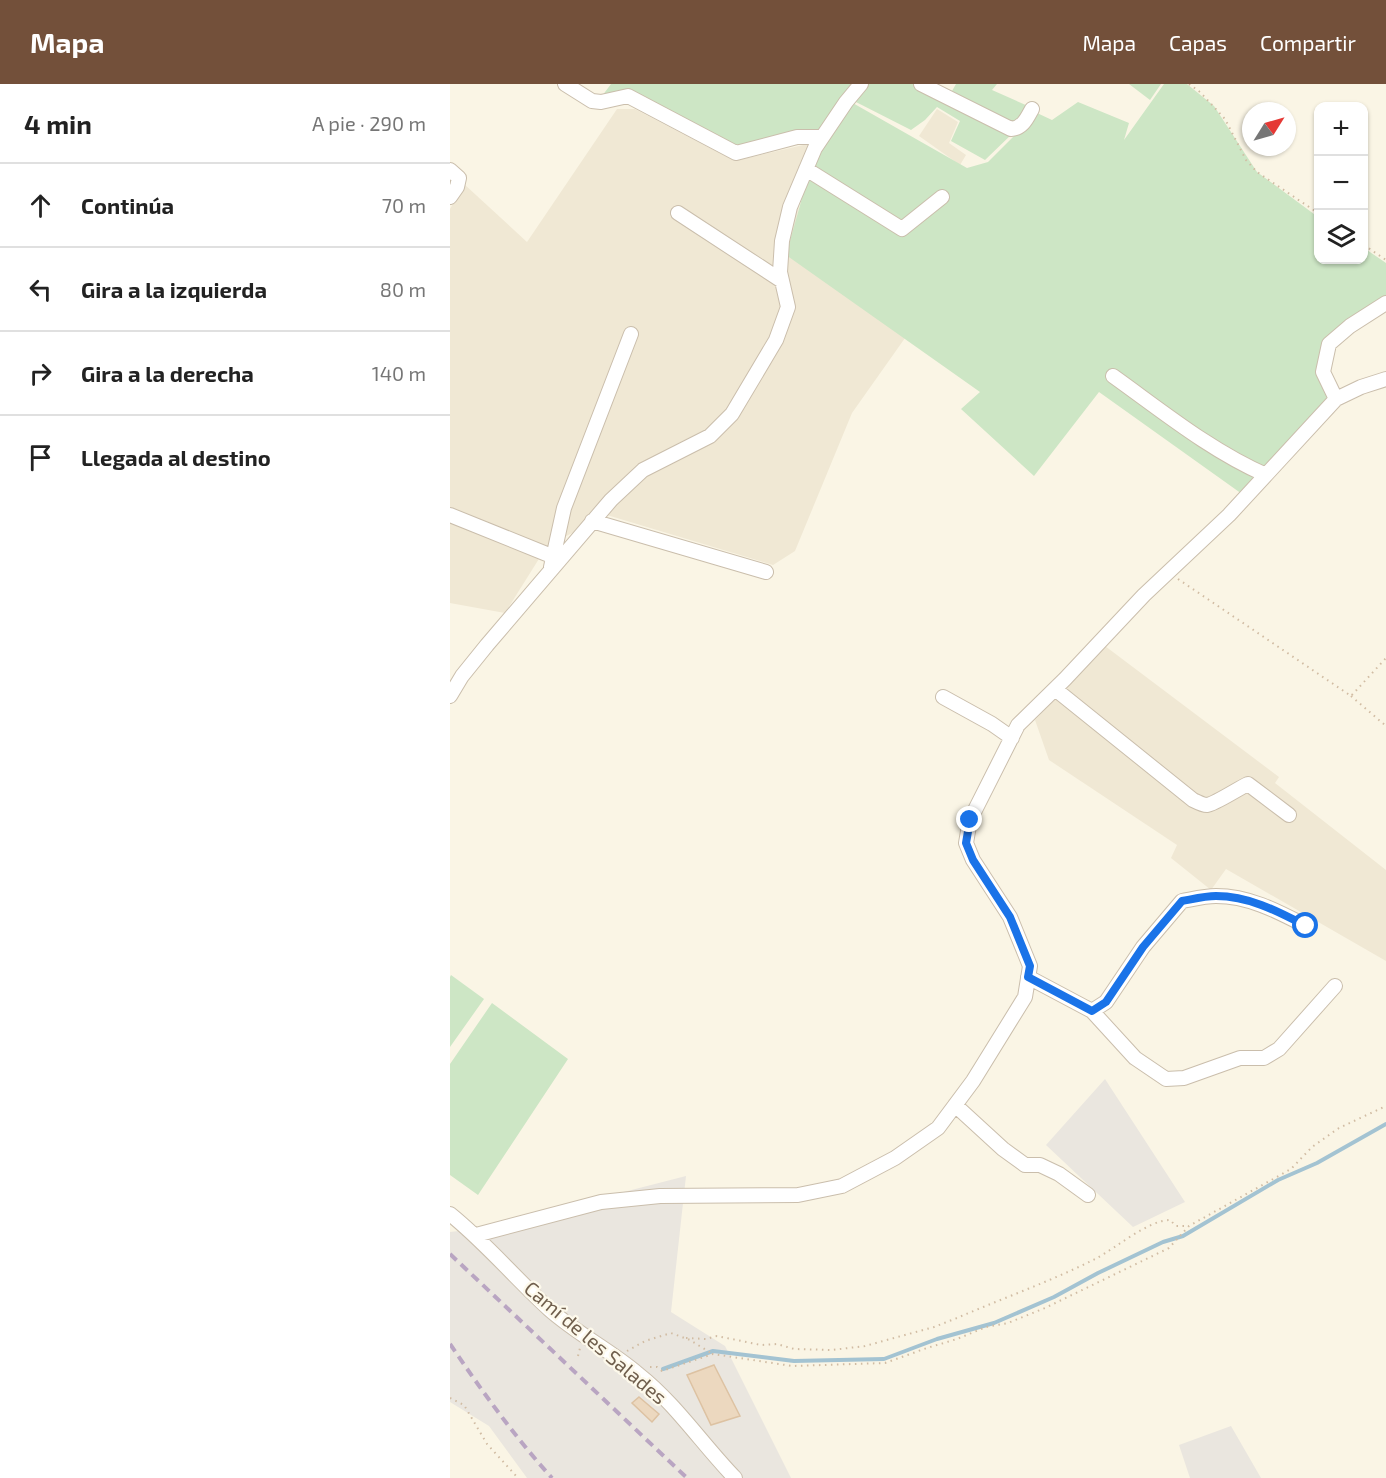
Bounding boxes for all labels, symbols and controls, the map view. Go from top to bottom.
text: Mapa [30,25,104,59]
text: Mapa [1082,30,1136,55]
text: Capas [1169,30,1227,55]
text: Compartir [1260,30,1356,55]
north arrow [1242,102,1296,156]
map controls [1314,102,1368,264]
button: + [1314,102,1368,156]
text: 4 min [24,108,92,139]
text: A pie · 290 m [312,111,426,135]
button: − [1314,156,1368,210]
icon: ahead [24,189,57,222]
text: Continúa [81,192,174,218]
text: 70 m [382,193,426,217]
button: layers [1314,210,1368,264]
icon: left [24,273,57,306]
text: Gira a la izquierda [81,276,267,302]
text: 80 m [380,277,426,301]
icon: right [24,357,57,390]
text: Gira a la derecha [81,360,254,386]
text: 140 m [372,361,426,385]
icon: arrive [24,441,57,474]
text: Llegada al destino [81,444,271,470]
route end [956,806,982,832]
route start [1292,912,1318,938]
street label: Camí de les Salades [520,1275,672,1409]

